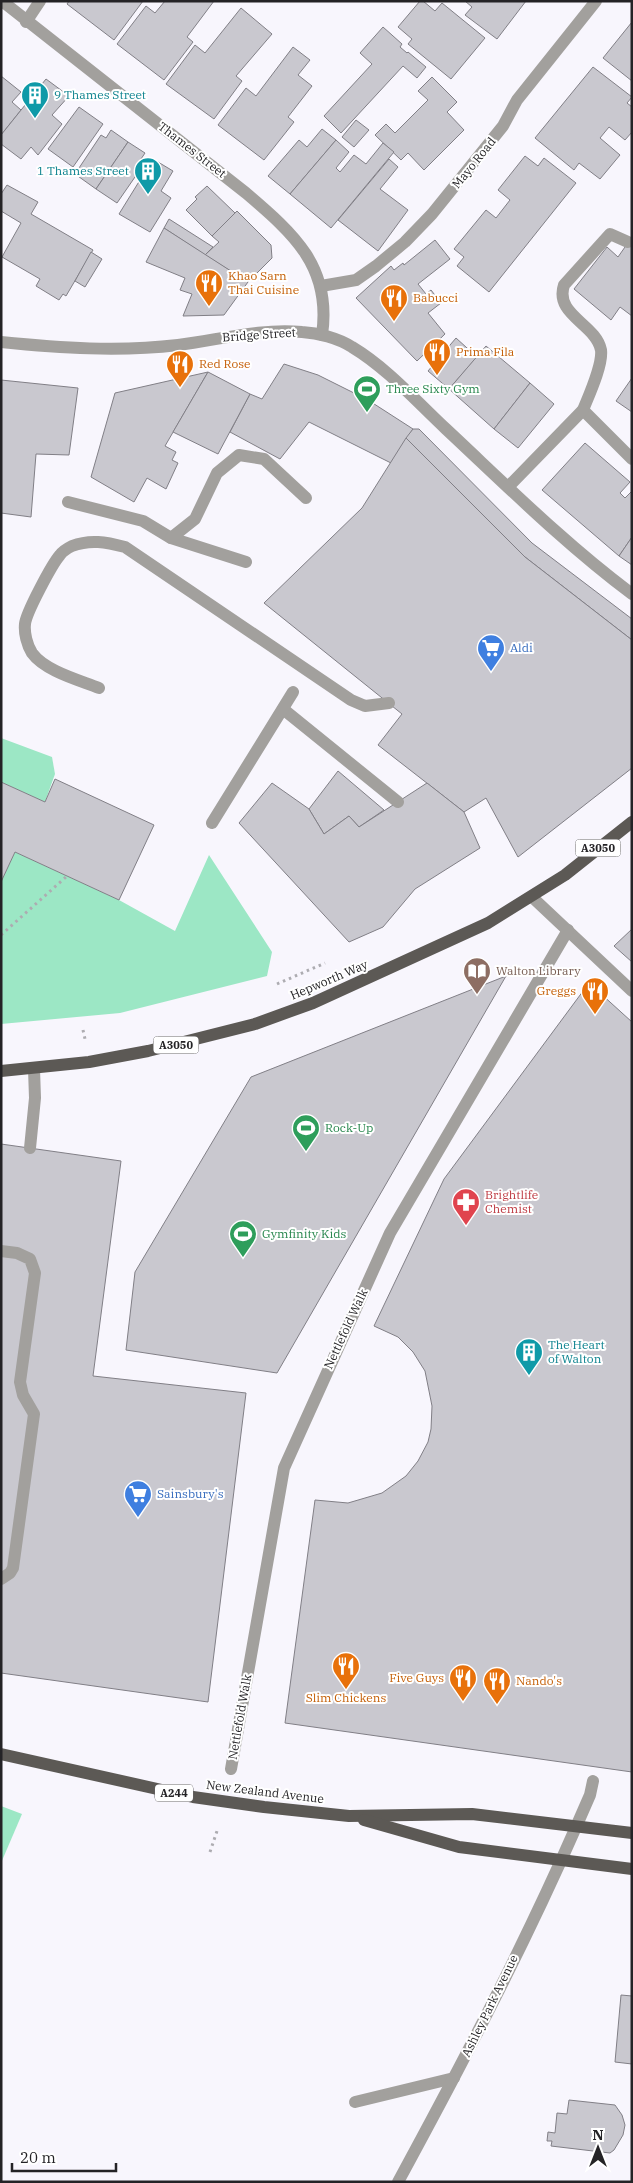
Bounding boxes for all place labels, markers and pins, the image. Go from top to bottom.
building icon: 9 Thames Street [20,80,50,119]
place label: 9 Thames Street [54,87,146,102]
building icon: 1 Thames Street [133,156,163,195]
place label: 1 Thames Street [37,163,129,178]
restaurant icon: Khao Sarn Thai Cuisine [194,268,224,307]
place label: Khao Sarn Thai Cuisine [228,268,299,297]
restaurant icon: Babucci [379,283,409,322]
place label: Babucci [413,290,458,305]
restaurant icon: Prima Fila [422,337,452,376]
place label: Prima Fila [456,344,515,359]
restaurant icon: Red Rose [165,349,195,388]
place label: Red Rose [199,356,250,371]
sports icon: Three Sixty Gym [352,374,382,413]
place label: Three Sixty Gym [386,381,480,396]
supermarket icon: Aldi [476,633,506,672]
place label: Aldi [510,640,533,655]
library icon: Walton Library [462,956,492,995]
place label: Walton Library [496,963,581,978]
restaurant icon: Greggs [580,976,610,1015]
place label: Greggs [537,983,576,998]
sports icon: Rock-Up [291,1113,321,1152]
place label: Rock-Up [325,1120,373,1135]
pharmacy icon: Brightlife Chemist [451,1187,481,1226]
place label: Brightlife Chemist [485,1187,538,1216]
sports icon: Gymfinity Kids [228,1219,258,1258]
place label: Gymfinity Kids [262,1226,347,1241]
building icon: The Heart of Walton [514,1337,544,1376]
place label: The Heart of Walton [548,1337,605,1366]
supermarket icon: Sainsbury's [123,1479,153,1518]
place label: Sainsbury's [157,1486,224,1501]
restaurant icon: Slim Chickens [331,1651,361,1690]
restaurant icon: Five Guys [448,1663,478,1702]
restaurant icon: Nando's [482,1666,512,1705]
place label: Five Guys [389,1670,444,1685]
place label: Nando's [516,1673,562,1688]
place label: Slim Chickens [306,1690,386,1705]

